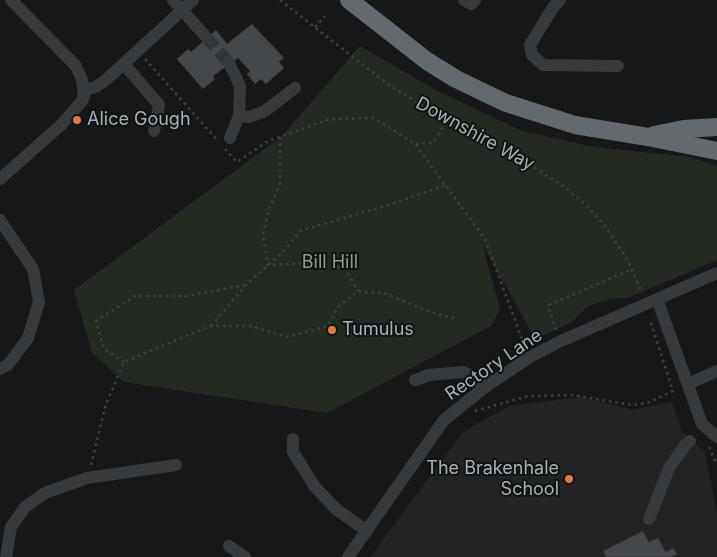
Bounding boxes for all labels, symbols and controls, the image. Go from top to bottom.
street label: Downshire Way [412,93,538,175]
place label: Alice Gough [87,109,191,131]
marker: Alice Gough [71,114,83,126]
park label: Bill Hill [302,252,358,274]
place label: Tumulus [342,319,414,341]
marker: Tumulus [326,324,338,336]
street label: Rectory Lane [441,325,547,405]
place label: The Brakenhale School [426,458,559,500]
marker: The Brakenhale School [563,473,575,485]

